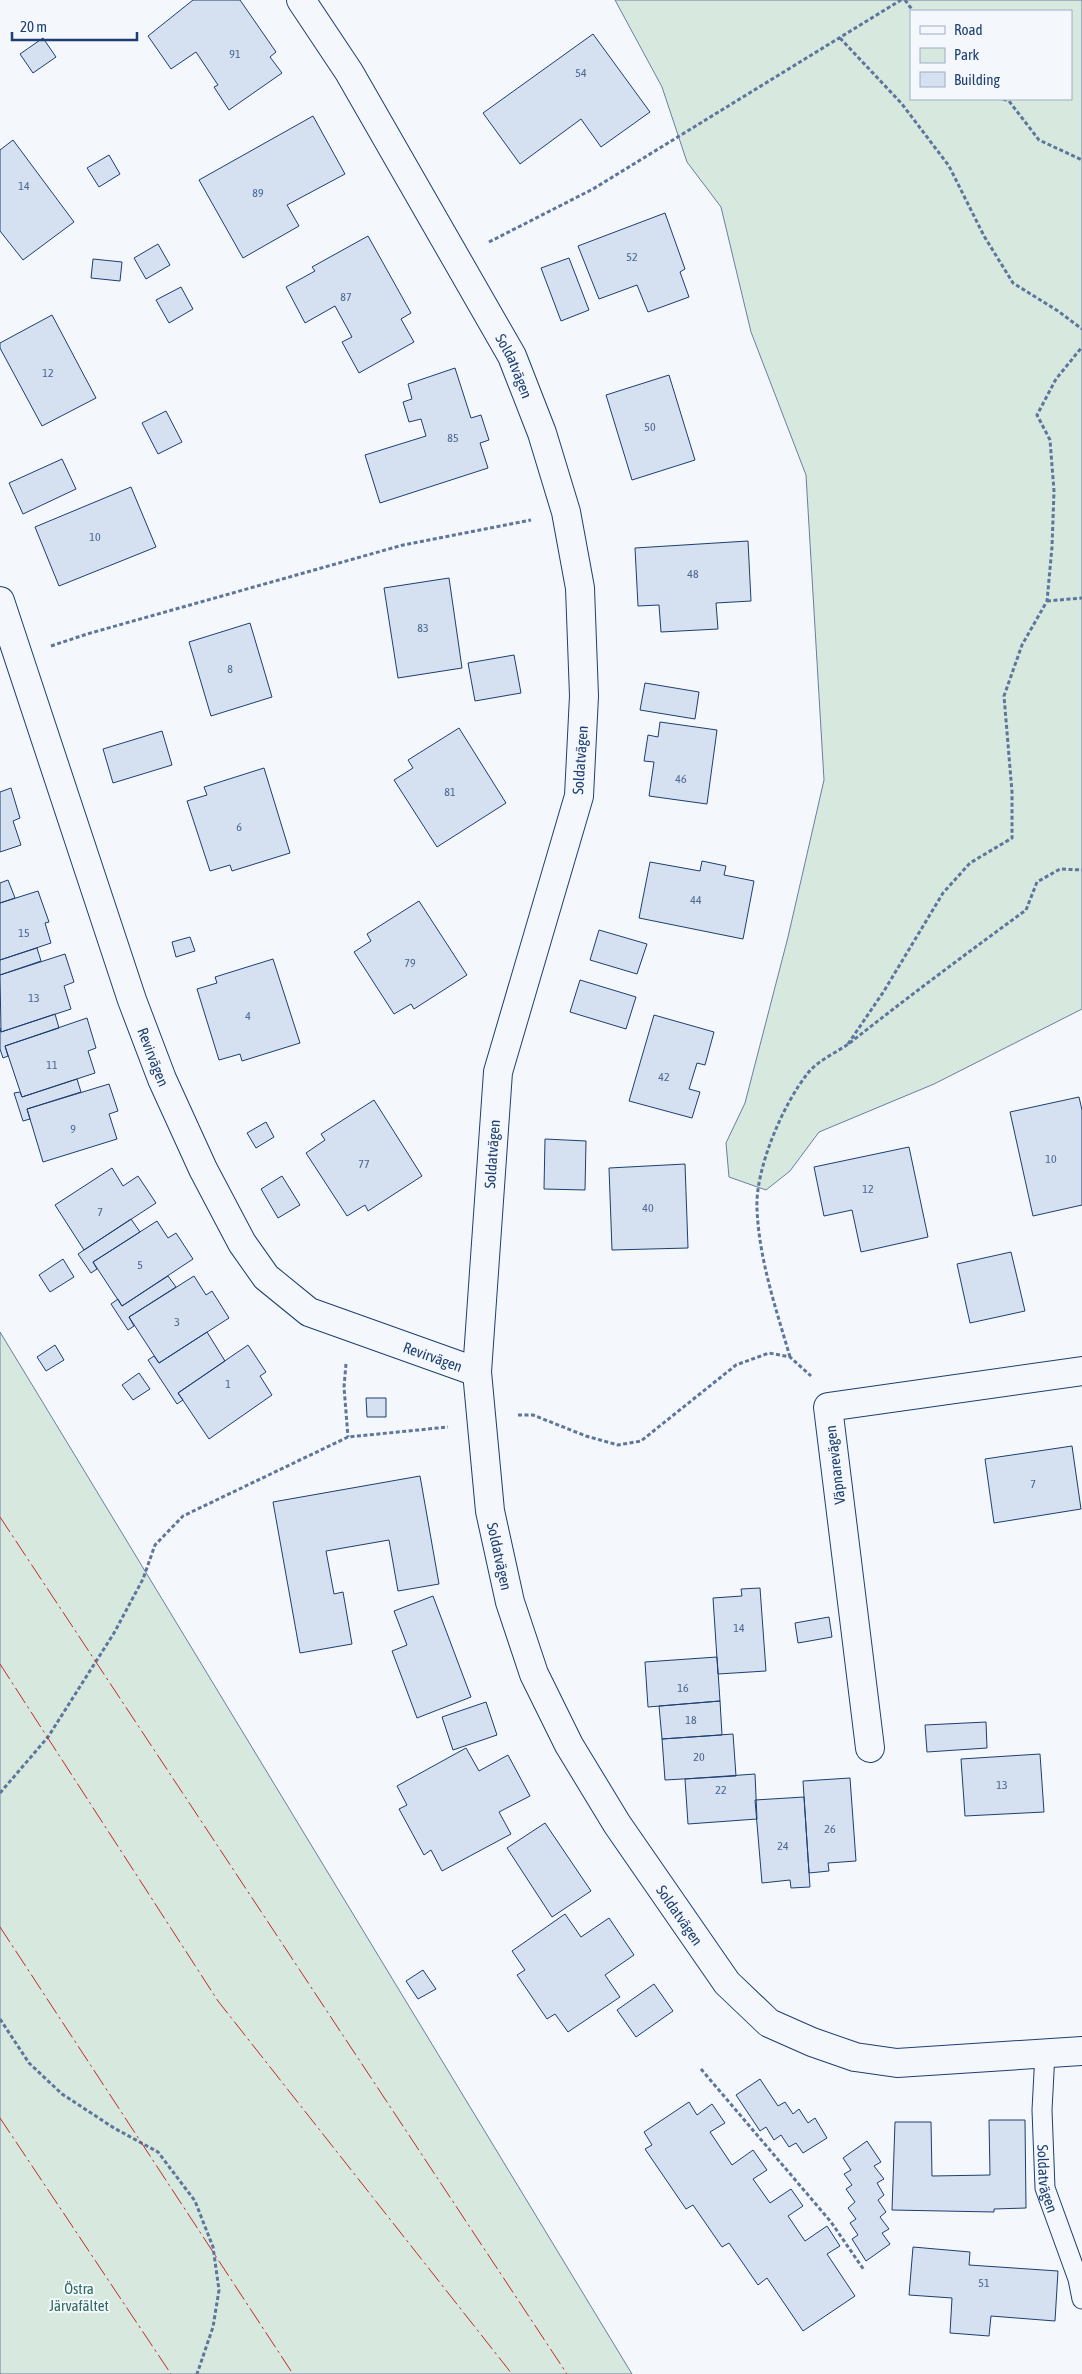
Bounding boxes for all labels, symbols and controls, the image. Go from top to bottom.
scale bar [12,10,138,42]
legend [910,10,1072,100]
text: 20 m [20,18,47,35]
text: Road [954,21,983,38]
text: Park [954,46,979,63]
house number: 91 [229,47,241,61]
house number: 54 [575,66,587,80]
text: Building [954,71,1000,88]
house number: 14 [18,179,30,193]
house number: 89 [252,186,264,200]
house number: 52 [626,250,638,264]
house number: 87 [340,290,352,304]
street label: Soldatvägen [492,331,536,401]
house number: 12 [42,366,54,380]
house number: 50 [644,420,656,434]
house number: 85 [447,431,459,445]
house number: 10 [89,530,101,544]
house number: 48 [687,567,699,581]
house number: 83 [417,621,429,635]
house number: 8 [227,662,233,676]
street label: Soldatvägen [569,725,591,795]
house number: 46 [675,772,687,786]
house number: 81 [444,785,456,799]
house number: 6 [236,820,242,834]
house number: 44 [690,893,702,907]
house number: 15 [18,926,30,940]
house number: 79 [404,956,416,970]
house number: 13 [28,991,40,1005]
house number: 4 [245,1009,251,1023]
street label: Revirvägen [135,1025,173,1089]
house number: 11 [46,1058,58,1072]
house number: 42 [658,1070,670,1084]
street label: Soldatvägen [481,1119,503,1189]
house number: 9 [70,1122,76,1136]
house number: 10 [1045,1152,1057,1166]
house number: 77 [358,1157,370,1171]
house number: 12 [862,1182,874,1196]
house number: 40 [642,1201,654,1215]
house number: 7 [97,1205,103,1219]
house number: 5 [137,1258,143,1272]
house number: 3 [174,1315,180,1329]
street label: Revirvägen [401,1338,465,1375]
house number: 1 [225,1377,231,1391]
street label: Väpnarevägen [822,1424,848,1506]
house number: 7 [1030,1477,1036,1491]
street label: Soldatvägen [484,1521,516,1592]
house number: 14 [733,1621,745,1635]
house number: 16 [677,1681,689,1695]
house number: 18 [685,1713,697,1727]
house number: 20 [693,1750,705,1764]
house number: 13 [996,1778,1008,1792]
house number: 22 [715,1783,727,1797]
house number: 26 [824,1822,836,1836]
house number: 24 [777,1839,789,1853]
street label: Soldatvägen [653,1882,707,1948]
street label: Soldatvägen [1035,2144,1062,2215]
house number: 51 [978,2276,990,2290]
park label: Östra Järvafältet [49,2280,109,2314]

